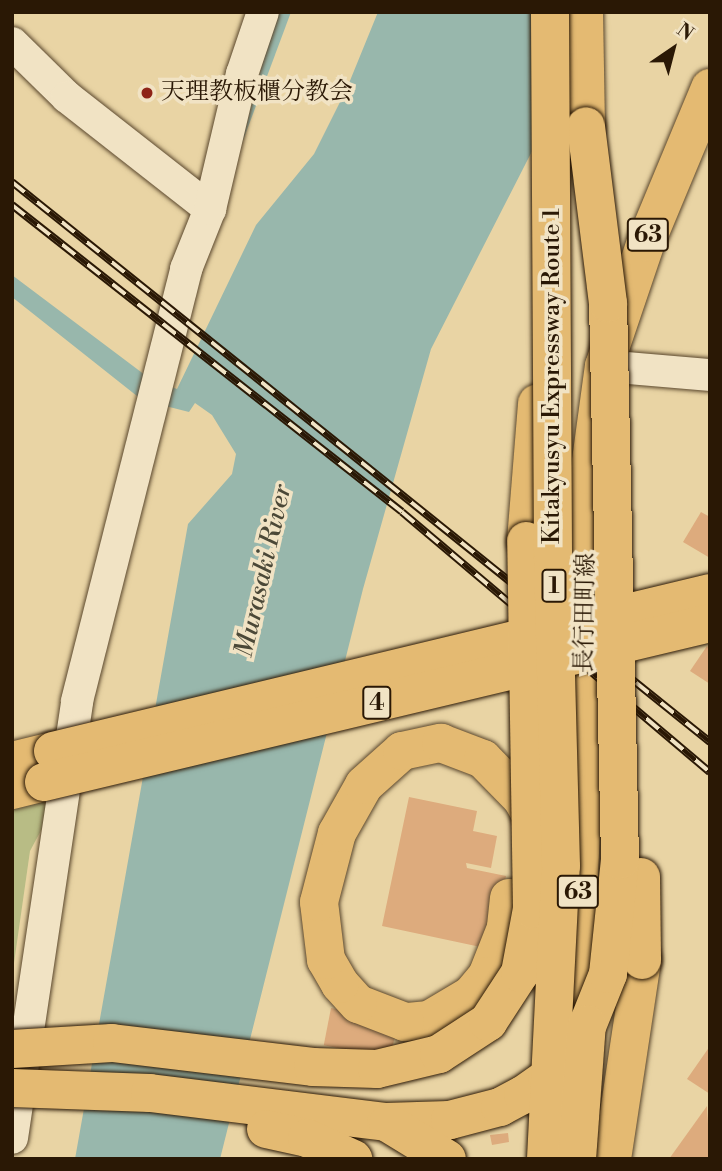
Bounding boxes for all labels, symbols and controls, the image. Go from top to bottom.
north arrow [638,14,708,84]
text: N [672,18,698,46]
place label: 天理教板櫃分教会 [161,79,353,107]
marker: 天理教板櫃分教会 [139,85,155,101]
street label: Kitakyusyu Expressway Route 1 [539,208,567,544]
road number: 63 [625,216,671,254]
water label: Murasaki River [229,482,299,660]
street label: 長行田町線 [571,553,601,673]
road number: 1 [540,566,568,606]
road number: 4 [361,684,393,722]
road number: 63 [555,872,601,912]

